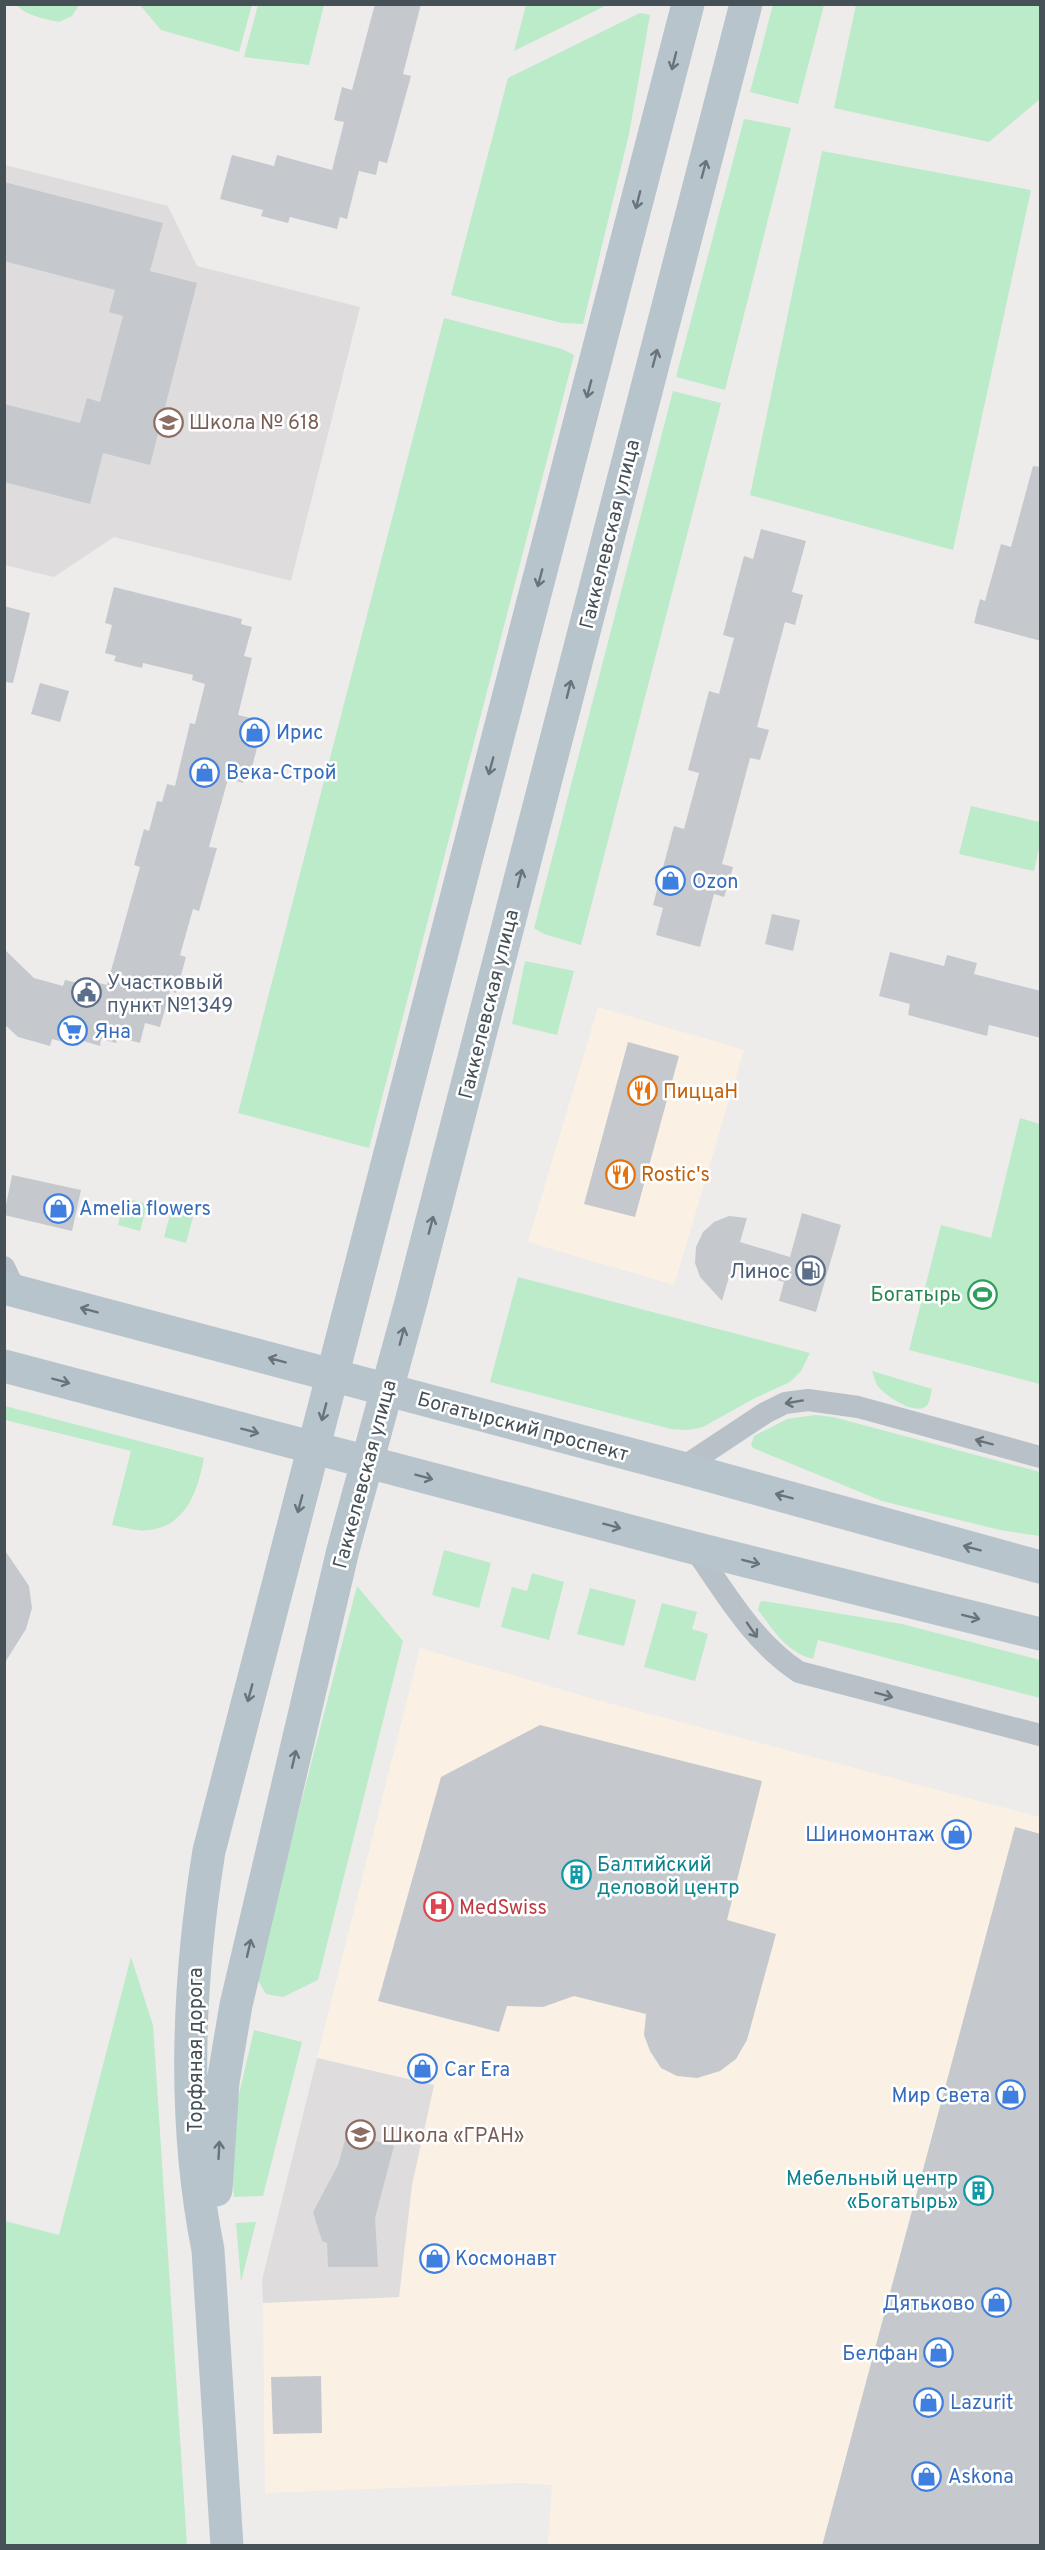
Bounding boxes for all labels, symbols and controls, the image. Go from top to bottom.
one-way arrow [667,51,679,70]
one-way arrow [698,160,710,179]
one-way arrow [632,190,643,209]
one-way arrow [649,349,661,368]
one-way arrow [583,379,595,398]
school or university icon: Школа № 618 [152,406,184,438]
place label: Школа № 618 [189,411,320,437]
street label: Гаккелевская улица [575,437,647,632]
one-way arrow [534,568,546,587]
one-way arrow [564,680,576,699]
shop icon: Ирис [239,716,271,748]
place label: Ирис [276,721,323,747]
shop icon: Века-Строй [189,756,221,788]
one-way arrow [485,756,497,775]
place label: Века-Строй [226,761,336,787]
shop icon: Ozon [655,865,687,897]
one-way arrow [515,868,527,887]
place label: Ozon [692,870,738,896]
street label: Гаккелевская улица [454,907,526,1102]
place label: Участковый пункт №1349 [107,971,233,1020]
public building icon: Участковый пункт №1349 [70,977,102,1009]
supermarket icon: Яна [57,1015,89,1047]
place label: Яна [94,1020,131,1046]
restaurant icon: ПиццаН [626,1075,658,1107]
place label: ПиццаН [663,1080,738,1106]
restaurant icon: Rostic's [604,1158,636,1190]
place label: Rostic's [641,1163,710,1189]
shop icon: Amelia flowers [42,1192,74,1224]
place label: Amelia flowers [79,1197,211,1223]
one-way arrow [425,1216,437,1235]
fuel station icon: Линос [795,1255,827,1287]
place label: Линос [729,1260,790,1286]
sports icon: Богатырь [966,1278,998,1310]
place label: Богатырь [871,1283,961,1309]
one-way arrow [80,1304,99,1315]
one-way arrow [396,1327,408,1346]
one-way arrow [268,1354,287,1366]
one-way arrow [51,1376,70,1388]
street label: Гаккелевская улица [328,1377,404,1572]
street label: Богатырский проспект [414,1387,631,1469]
one-way arrow [785,1397,805,1408]
one-way arrow [318,1402,330,1421]
one-way arrow [240,1425,259,1437]
one-way arrow [975,1435,994,1447]
one-way arrow [414,1471,433,1483]
one-way arrow [775,1490,794,1502]
one-way arrow [293,1495,305,1514]
one-way arrow [602,1521,621,1532]
one-way arrow [963,1542,982,1554]
one-way arrow [741,1556,760,1568]
one-way arrow [961,1612,980,1623]
one-way arrow [746,1621,758,1637]
one-way arrow [244,1683,256,1702]
one-way arrow [874,1689,893,1701]
one-way arrow [288,1749,300,1768]
shop icon: Шиномонтаж [940,1818,972,1850]
place label: Шиномонтаж [805,1823,935,1849]
place label: Балтийский деловой центр [597,1853,740,1902]
building icon: Балтийский деловой центр [560,1859,592,1891]
hospital icon: MedSwiss [422,1891,454,1923]
place label: MedSwiss [459,1896,547,1922]
one-way arrow [244,1939,256,1958]
street label: Торфяная дорога [184,1968,210,2132]
shop icon: Car Era [407,2053,439,2085]
place label: Car Era [444,2058,510,2084]
shop icon: Мир Света [995,2079,1027,2111]
place label: Мир Света [891,2084,990,2110]
school or university icon: Школа «ГРАН» [345,2119,377,2151]
place label: Школа «ГРАН» [382,2124,524,2150]
one-way arrow [213,2140,224,2160]
place label: Мебельный центр «Богатырь» [786,2167,958,2216]
building icon: Мебельный центр «Богатырь» [963,2174,995,2206]
shop icon: Космонавт [418,2242,450,2274]
place label: Космонавт [455,2247,557,2273]
shop icon: Дятьково [980,2287,1012,2319]
place label: Дятьково [882,2292,975,2318]
shop icon: Белфан [923,2337,955,2369]
place label: Белфан [842,2342,918,2368]
shop icon: Lazurit [913,2386,945,2418]
place label: Lazurit [950,2391,1014,2417]
shop icon: Askona [911,2460,943,2492]
place label: Askona [948,2465,1014,2491]

